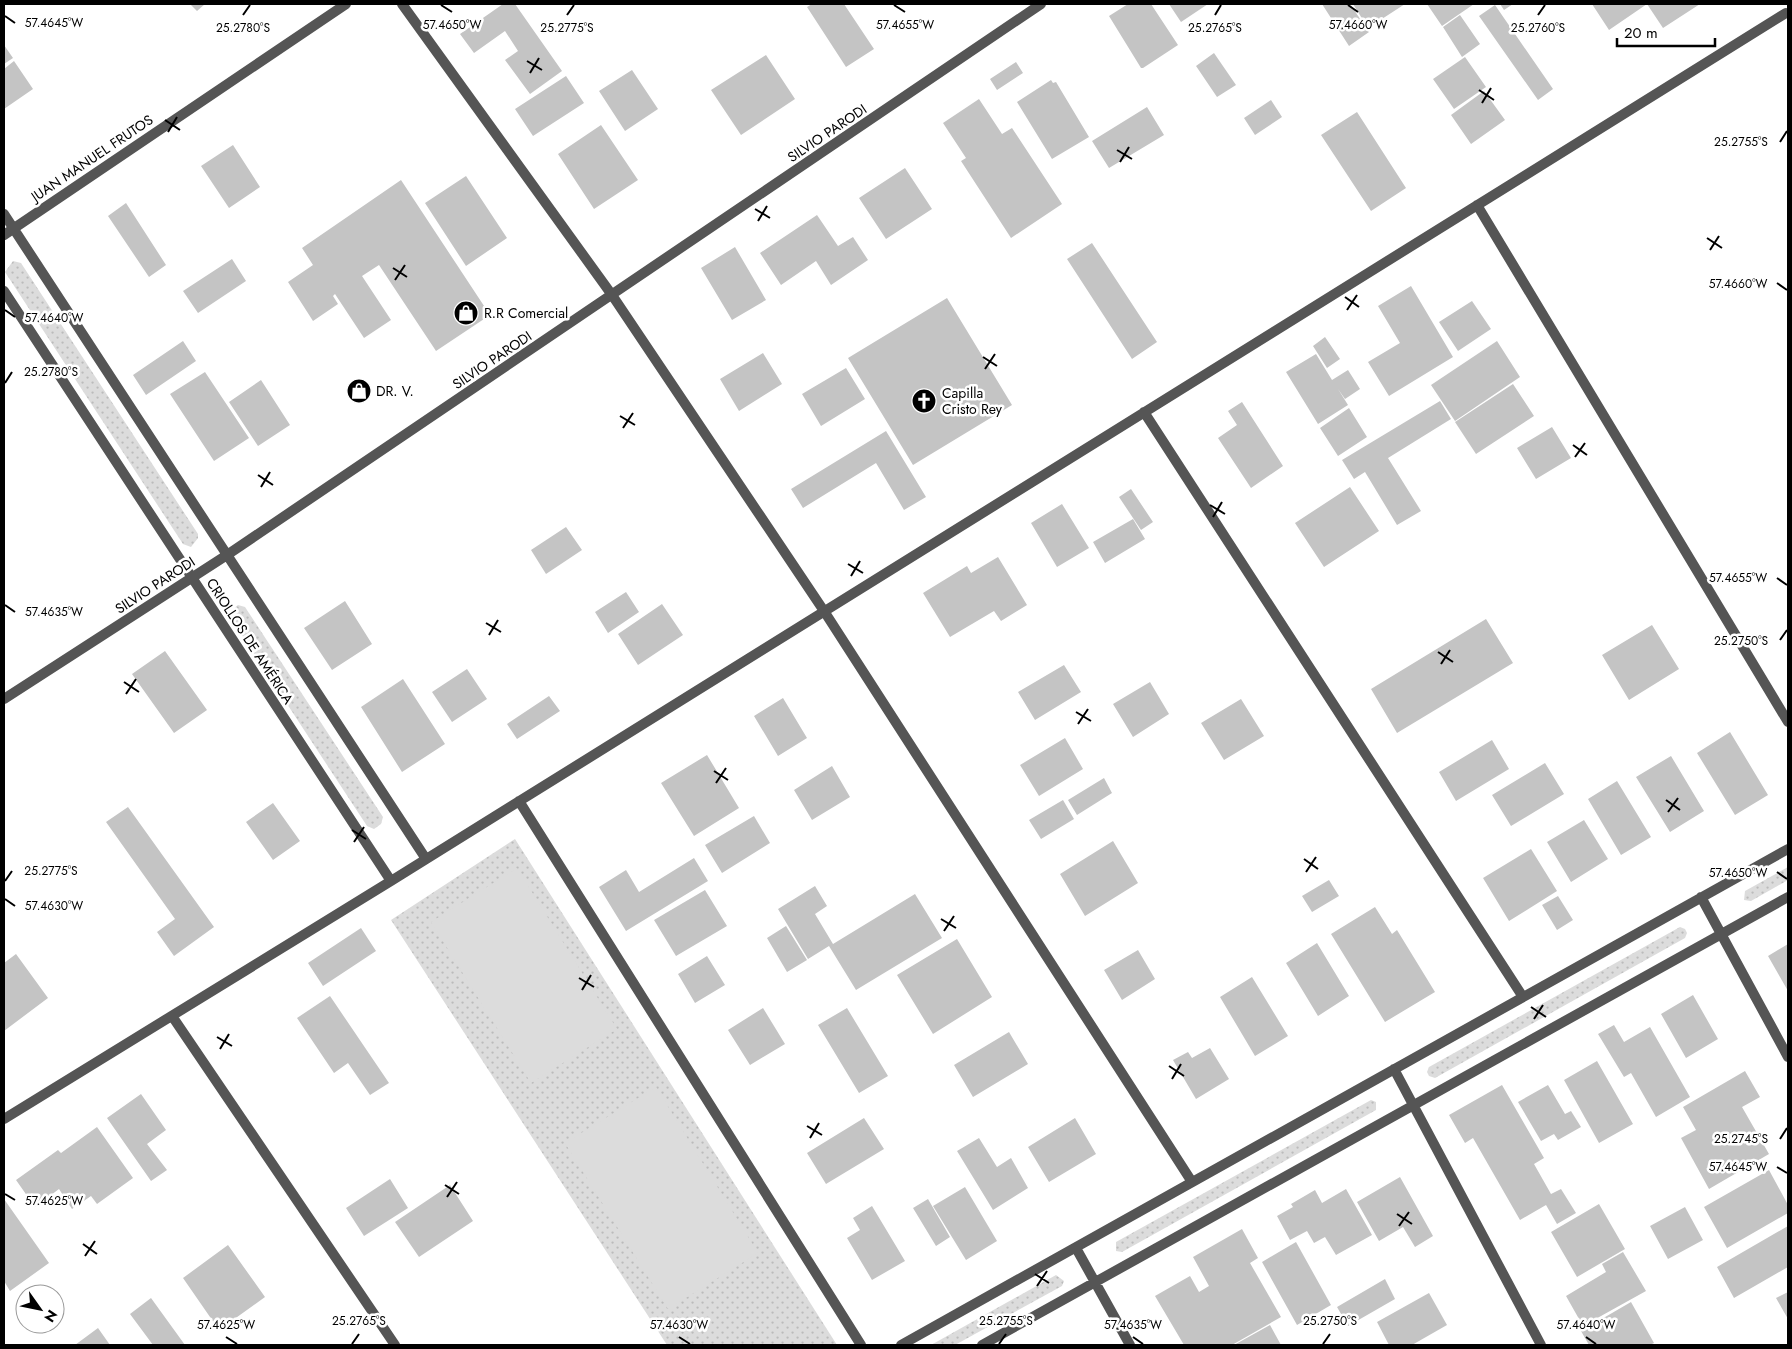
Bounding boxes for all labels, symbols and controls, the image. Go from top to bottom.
text: 57.4645°W [25,14,83,32]
scale bar [1617,15,1714,47]
text: 57.4650°W [423,16,481,34]
text: 57.4655°W [876,16,934,34]
text: 57.4660°W [1329,16,1387,34]
text: 25.2780°S [216,19,270,37]
text: 25.2775°S [540,19,594,37]
text: 25.2765°S [1188,19,1242,37]
text: 25.2760°S [1511,19,1566,37]
text: 20 m [1624,22,1658,44]
street label: SILVIO PARODI [783,99,871,167]
street label: JUAN MANUEL FRUTOS [25,110,157,207]
text: 25.2755°S [1714,133,1768,151]
text: 57.4660°W [1709,275,1767,293]
shop icon: R.R Comercial [453,300,479,326]
place label: R.R Comercial [484,303,568,323]
text: 57.4640°W [25,309,84,327]
street label: SILVIO PARODI [448,326,536,394]
text: 25.2780°S [24,363,78,381]
shop icon: DR. V. [346,378,372,404]
place label: DR. V. [376,381,414,401]
place label: Capilla Cristo Rey [942,383,1003,419]
church icon: Capilla Cristo Rey [911,388,937,414]
street label: SILVIO PARODI [111,552,199,618]
text: 57.4655°W [1709,569,1767,587]
street label: CRIOLLOS DE AMÉRICA [202,574,299,709]
text: 57.4635°W [25,603,83,621]
text: 25.2750°S [1714,632,1769,650]
text: 25.2775°S [24,862,78,880]
text: 57.4650°W [1709,864,1767,882]
text: 57.4630°W [25,897,83,915]
text: 25.2745°S [1714,1130,1768,1148]
text: 57.4645°W [1709,1158,1767,1176]
text: 57.4625°W [25,1192,83,1210]
north arrow [15,1284,65,1334]
text: N [39,1306,62,1326]
text: 25.2765°S [332,1312,386,1330]
text: 25.2755°S [979,1312,1033,1330]
text: 25.2750°S [1303,1312,1358,1330]
text: 57.4625°W [197,1316,255,1334]
text: 57.4630°W [650,1316,708,1334]
text: 57.4635°W [1104,1316,1162,1334]
text: 57.4640°W [1557,1316,1616,1334]

